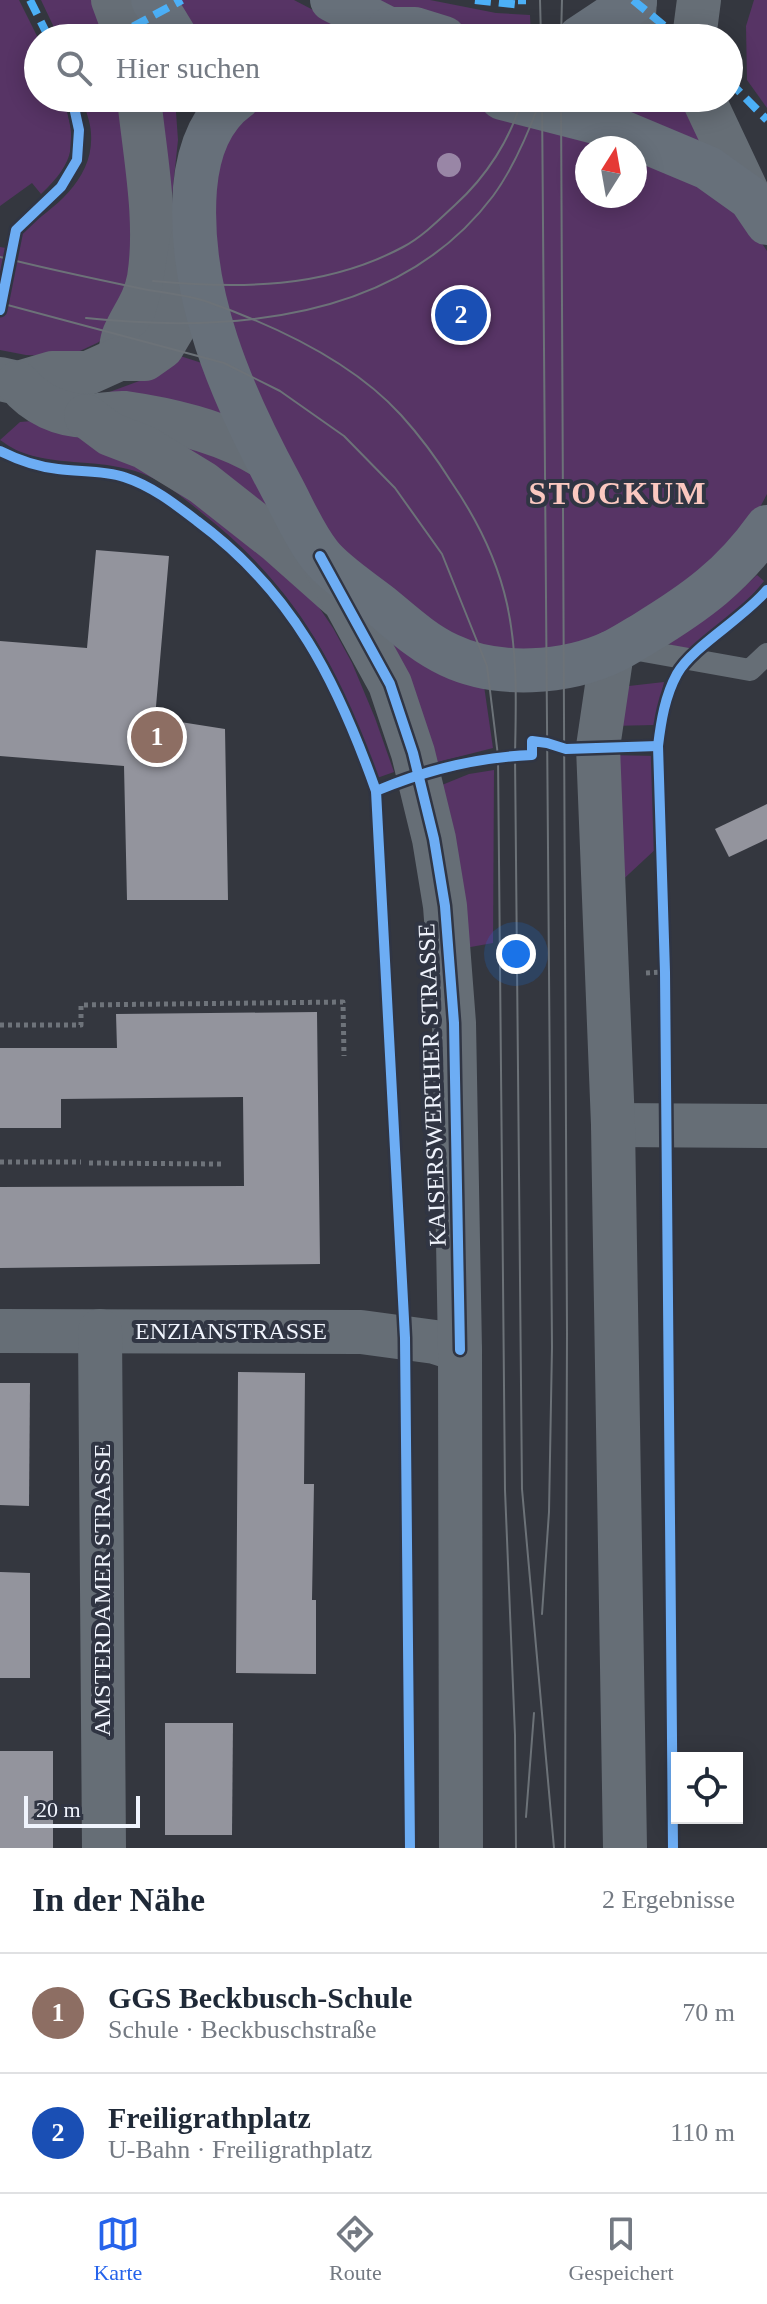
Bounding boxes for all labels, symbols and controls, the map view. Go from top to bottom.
search box [24,24,743,112]
icon: search [52,46,96,90]
text: Hier suchen [116,51,260,84]
north arrow [575,136,647,208]
pin: 2 [435,285,487,345]
district label: STOCKUM [529,475,707,511]
pin: 1 [131,707,183,767]
street label: KAISERSWERTHER STRASSE [413,923,451,1247]
your location [496,934,536,974]
street label: ENZIANSTRASSE [135,1318,327,1344]
street label: AMSTERDAMER STRASSE [89,1444,115,1736]
map controls [671,1752,743,1824]
button: locate [671,1752,743,1824]
scale bar [24,1792,140,1828]
text: 20 m [36,1797,81,1822]
text: In der Nähe [32,1881,205,1918]
text: 2 Ergebnisse [602,1885,735,1914]
text: GGS Beckbusch-Schule [108,1981,412,2014]
text: 1 [52,1998,65,2027]
text: 70 m [682,1998,735,2027]
text: Schule · Beckbuschstraße [108,2015,377,2044]
text: Freiligrathplatz [108,2101,311,2134]
text: 2 [52,2118,65,2147]
text: 110 m [670,2118,735,2147]
text: U-Bahn · Freiligrathplatz [108,2135,372,2164]
tab: Karte [93,2212,142,2286]
tab: Route [329,2212,382,2286]
tab: Gespeichert [568,2212,674,2286]

